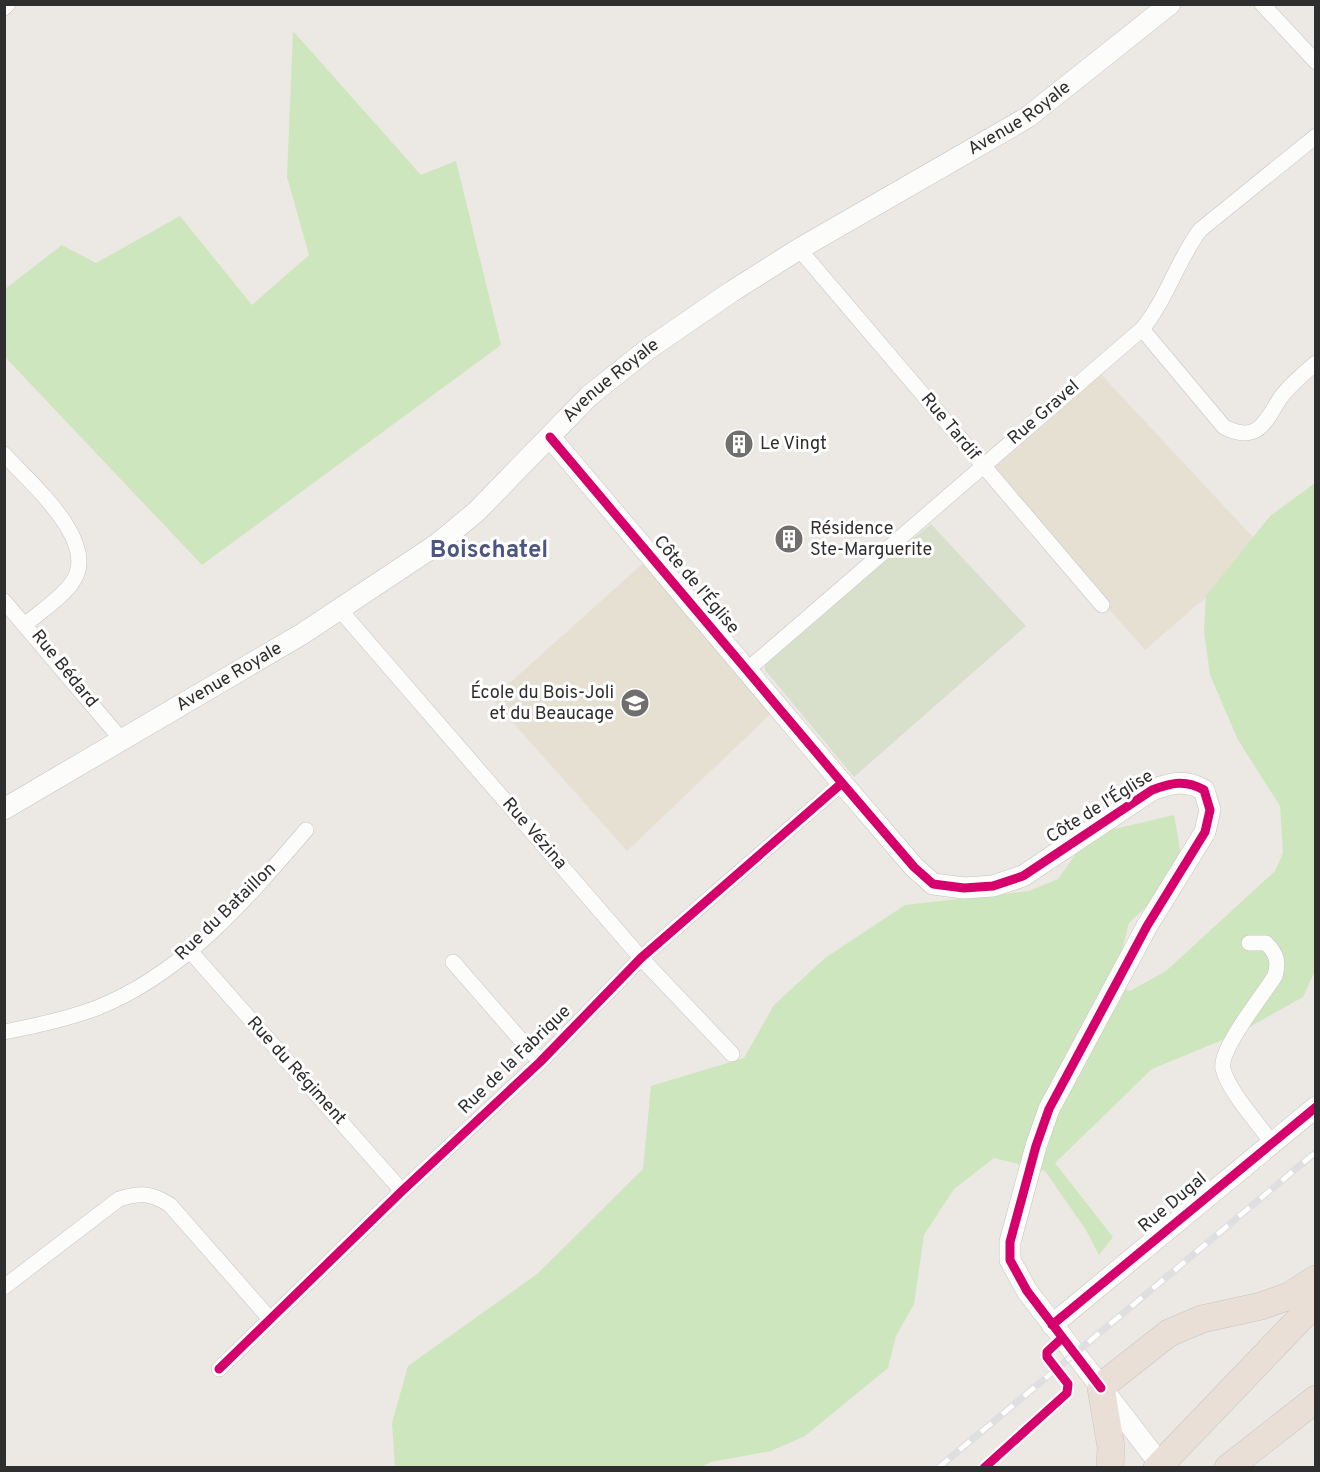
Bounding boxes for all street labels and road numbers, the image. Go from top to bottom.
street label: Avenue Royale [964,76,1075,161]
street label: Avenue Royale [558,333,663,427]
street label: Rue Gravel [1003,376,1085,450]
street label: Rue Tardif [915,389,985,465]
street label: Côte de l'Église [648,530,746,639]
street label: Rue Bédard [26,625,102,713]
street label: Avenue Royale [172,637,286,717]
street label: Côte de l'Église [1041,763,1158,849]
street label: Rue Vézina [496,793,572,875]
street label: Rue du Bataillon [171,858,281,966]
street label: Rue de la Fabrique [454,1000,576,1120]
street label: Rue du Régiment [241,1012,351,1130]
street label: Rue Dugal [1134,1168,1212,1238]

